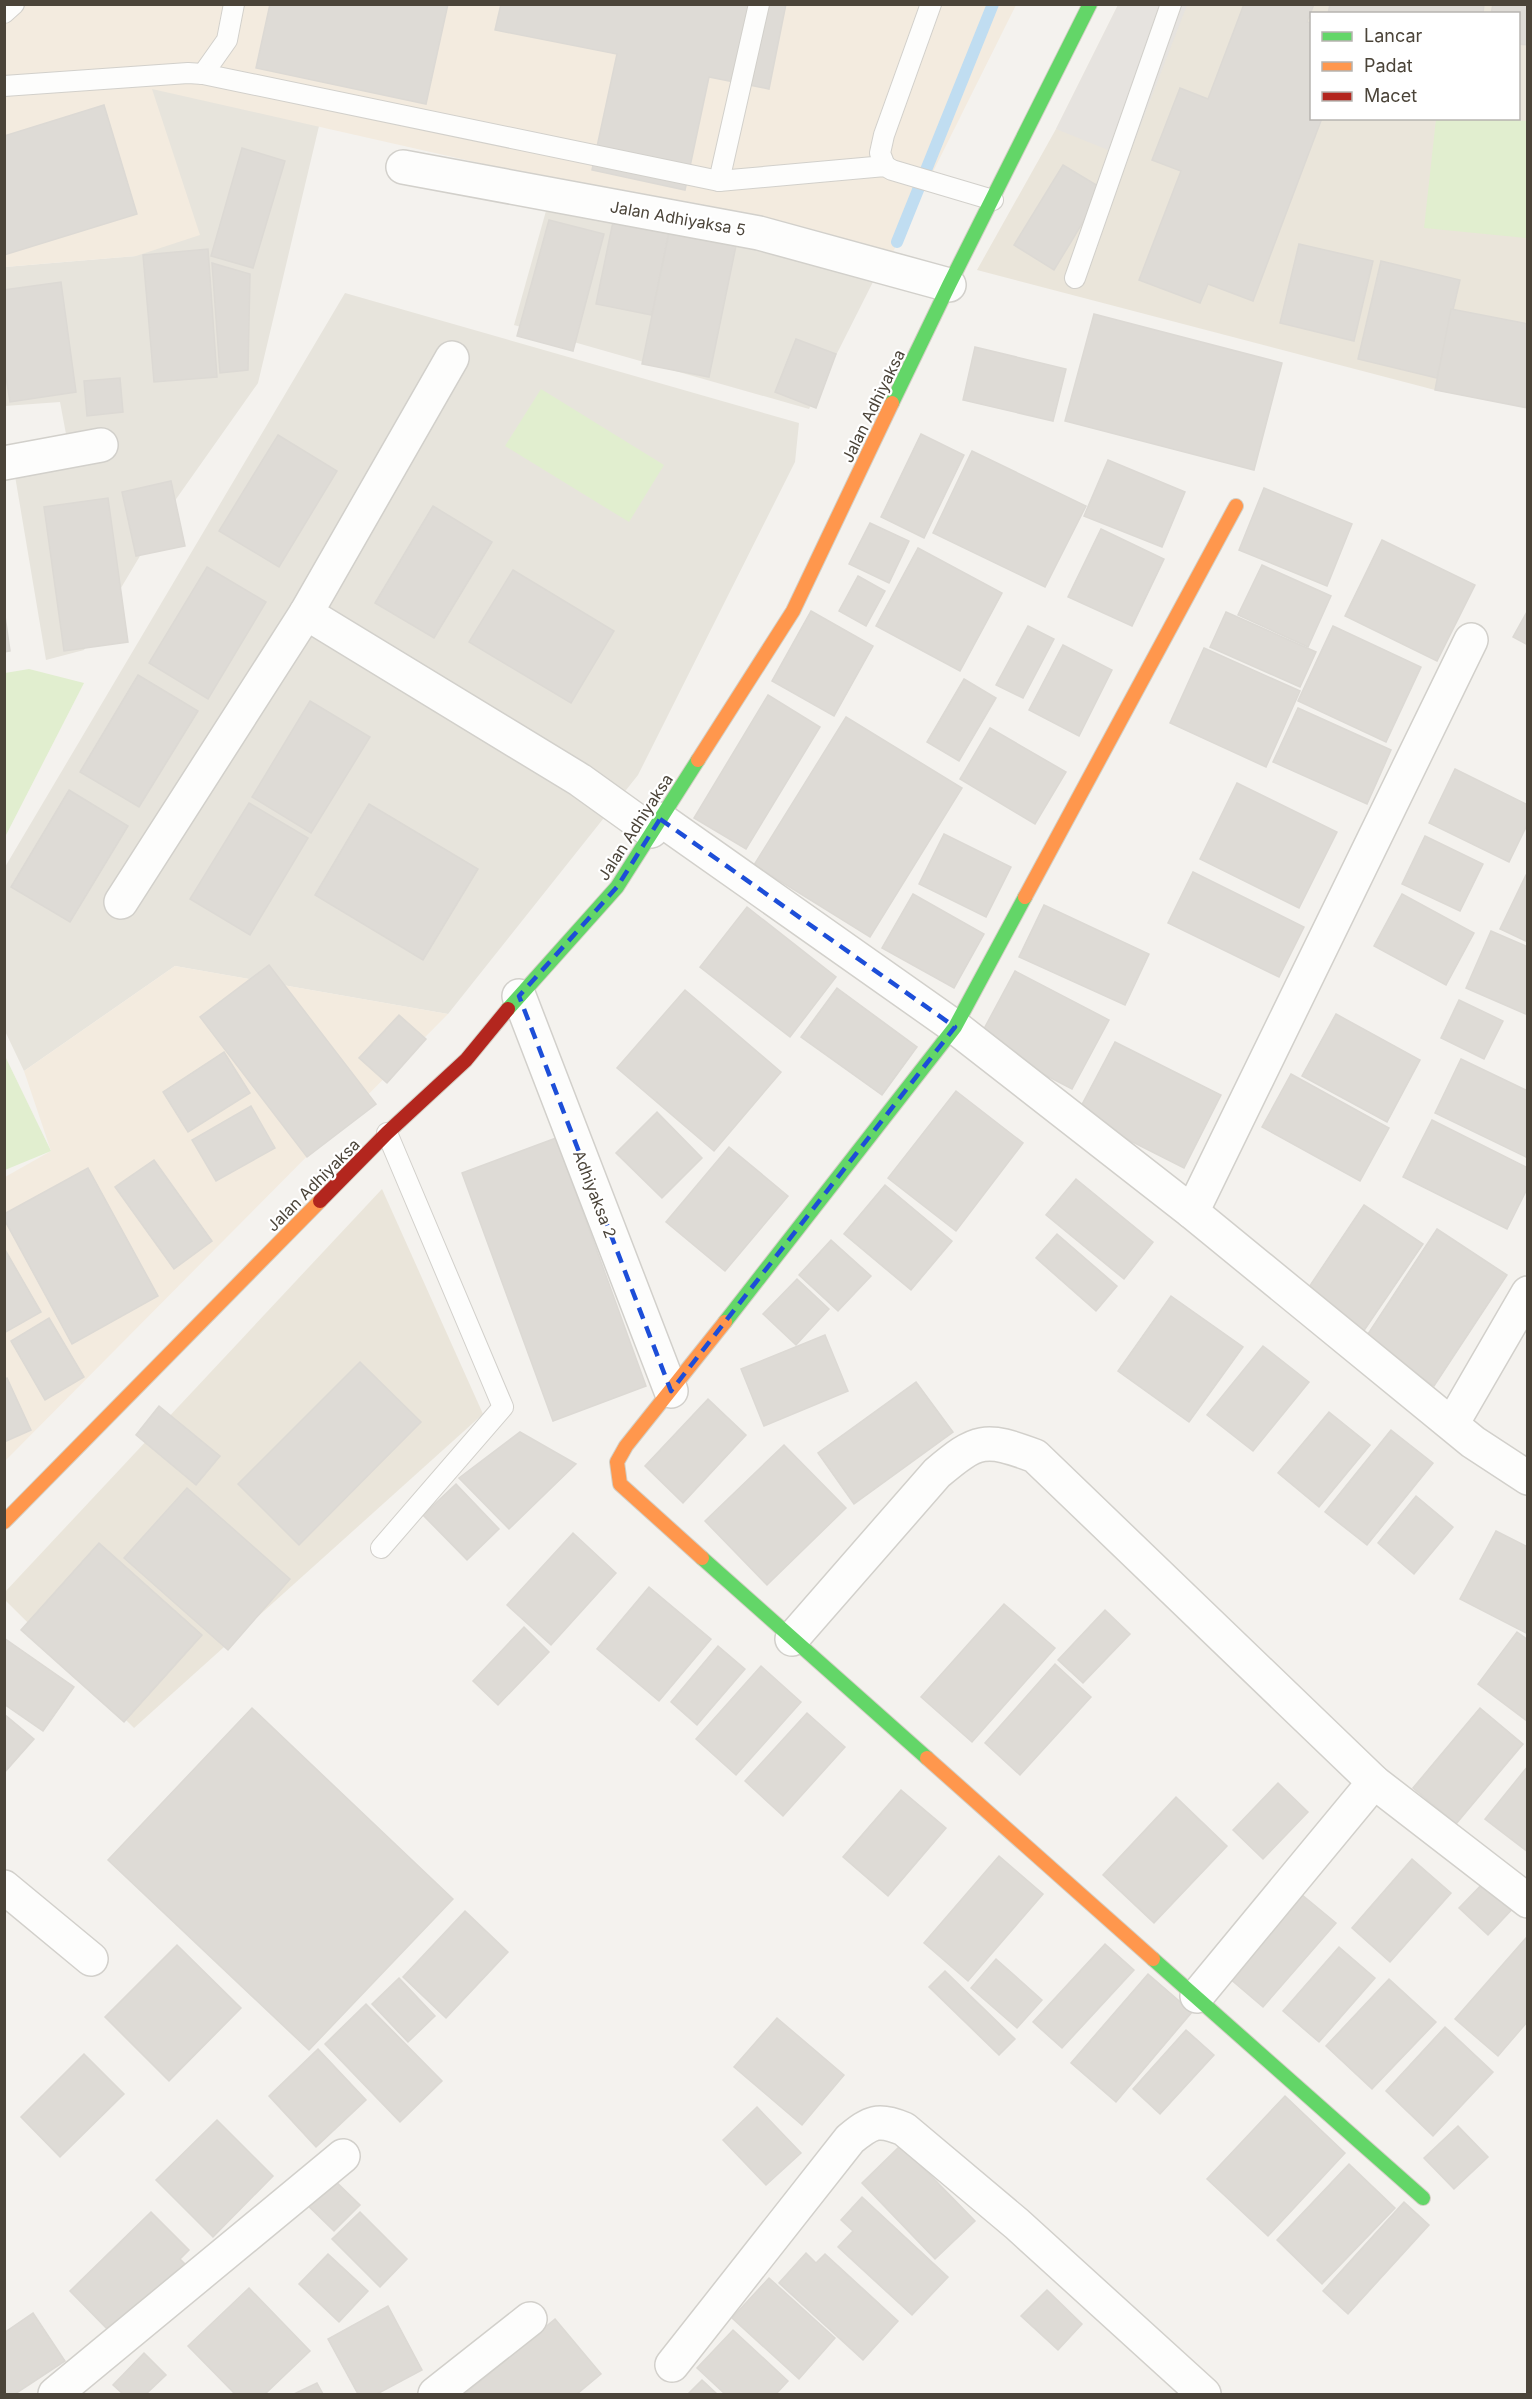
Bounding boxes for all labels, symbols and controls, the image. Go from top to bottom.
legend [1310,12,1520,120]
text: Lancar [1364,25,1422,46]
text: Padat [1364,55,1413,76]
text: Macet [1364,85,1417,106]
street label: Jalan Adhiyaksa 5 [609,196,747,240]
street label: Jalan Adhiyaksa [837,346,909,466]
street label: Jalan Adhiyaksa [593,770,677,884]
street label: Jalan Adhiyaksa [262,1134,364,1236]
street label: Adhiyaksa 2 [569,1147,621,1241]

